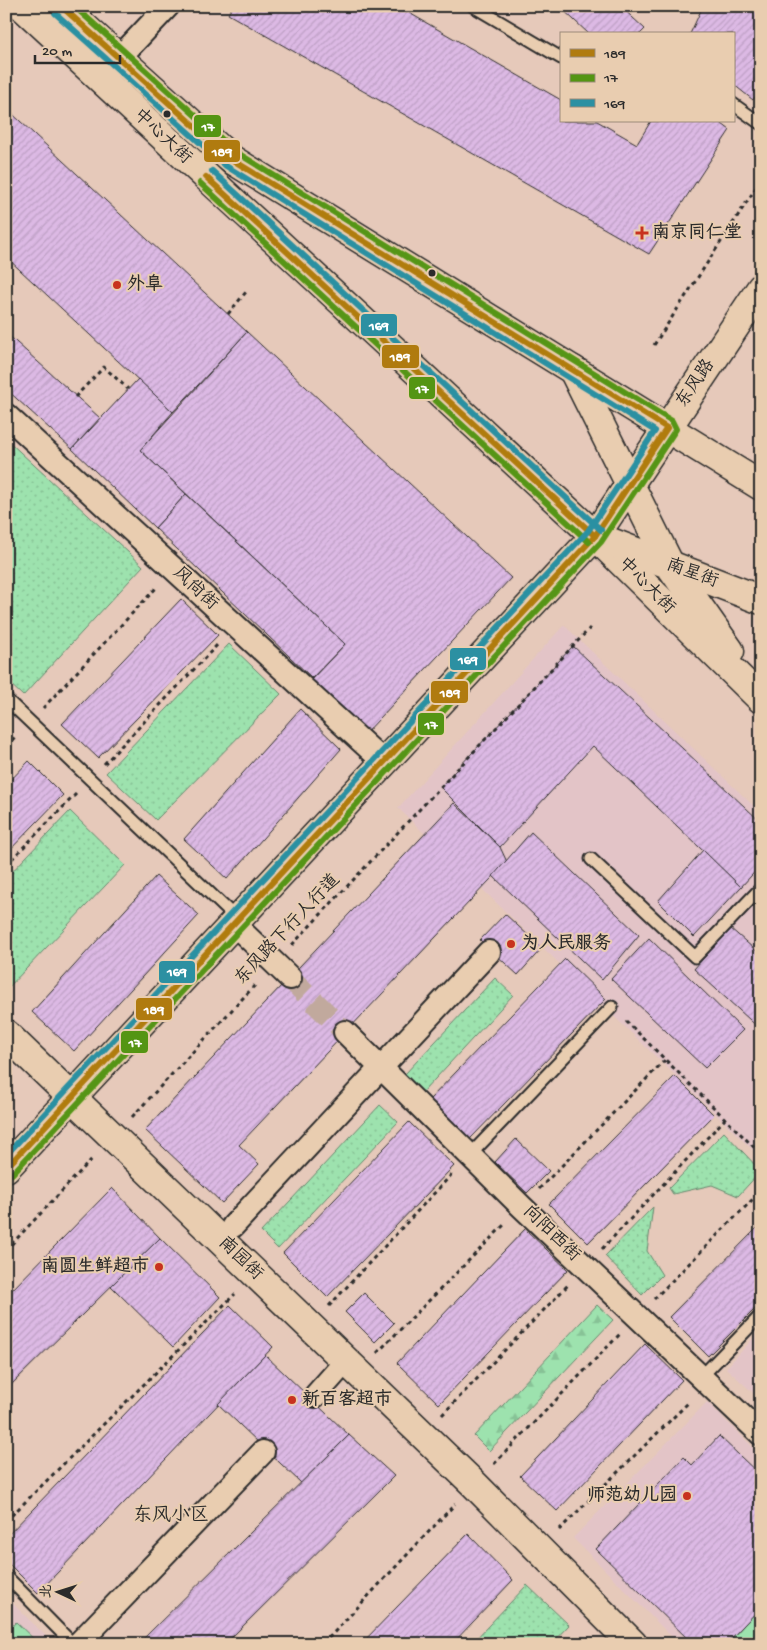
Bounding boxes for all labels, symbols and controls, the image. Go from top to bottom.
scale bar [35,32,120,64]
legend [560,32,734,122]
text: 20 m [42,43,72,61]
text: 189 [603,46,626,64]
text: 17 [603,70,619,88]
text: 169 [603,96,626,114]
street label: 中心大街 [129,104,196,169]
unlabelled marker [162,109,172,119]
line badge: 17 [193,114,222,138]
text: 17 [201,120,215,137]
line badge: 189 [203,139,241,163]
text: 189 [211,145,232,162]
place label: 南京同仁堂 [652,222,742,244]
marker: 南京同仁堂 [636,227,648,239]
unlabelled marker [427,268,437,278]
place label: 外阜 [127,273,163,296]
marker: 外阜 [111,279,123,291]
line badge: 169 [360,313,398,337]
text: 169 [368,319,389,336]
line badge: 189 [381,344,420,369]
text: 189 [389,350,410,367]
street label: 东风路 [671,355,720,412]
line badge: 17 [408,376,436,400]
text: 17 [415,382,429,399]
street label: 中心大街 [613,552,680,619]
street label: 南星街 [663,554,721,593]
street label: 风尚街 [168,562,223,615]
line badge: 169 [449,647,487,671]
text: 169 [457,653,478,670]
line badge: 189 [430,680,469,704]
text: 189 [439,686,460,703]
line badge: 17 [417,712,445,736]
text: 17 [424,718,438,735]
street label: 东风路下行人行道 [230,869,345,990]
place label: 为人民服务 [521,933,611,955]
marker: 为人民服务 [505,938,517,950]
line badge: 169 [158,960,196,984]
text: 169 [166,965,187,982]
line badge: 189 [135,997,173,1021]
text: 189 [143,1003,164,1020]
line badge: 17 [120,1030,149,1054]
text: 17 [128,1036,142,1053]
street label: 向阳西街 [518,1201,585,1267]
street label: 南园街 [213,1232,267,1285]
place label: 南圆生鲜超市 [41,1256,149,1278]
marker: 南圆生鲜超市 [153,1261,165,1273]
place label: 新百客超市 [302,1389,392,1411]
marker: 新百客超市 [286,1394,298,1406]
place label: 师范幼儿园 [587,1485,677,1507]
marker: 师范幼儿园 [681,1490,693,1502]
district label: 东风小区 [133,1504,209,1528]
north arrow [32,1568,82,1618]
text: 北 [39,1584,56,1599]

